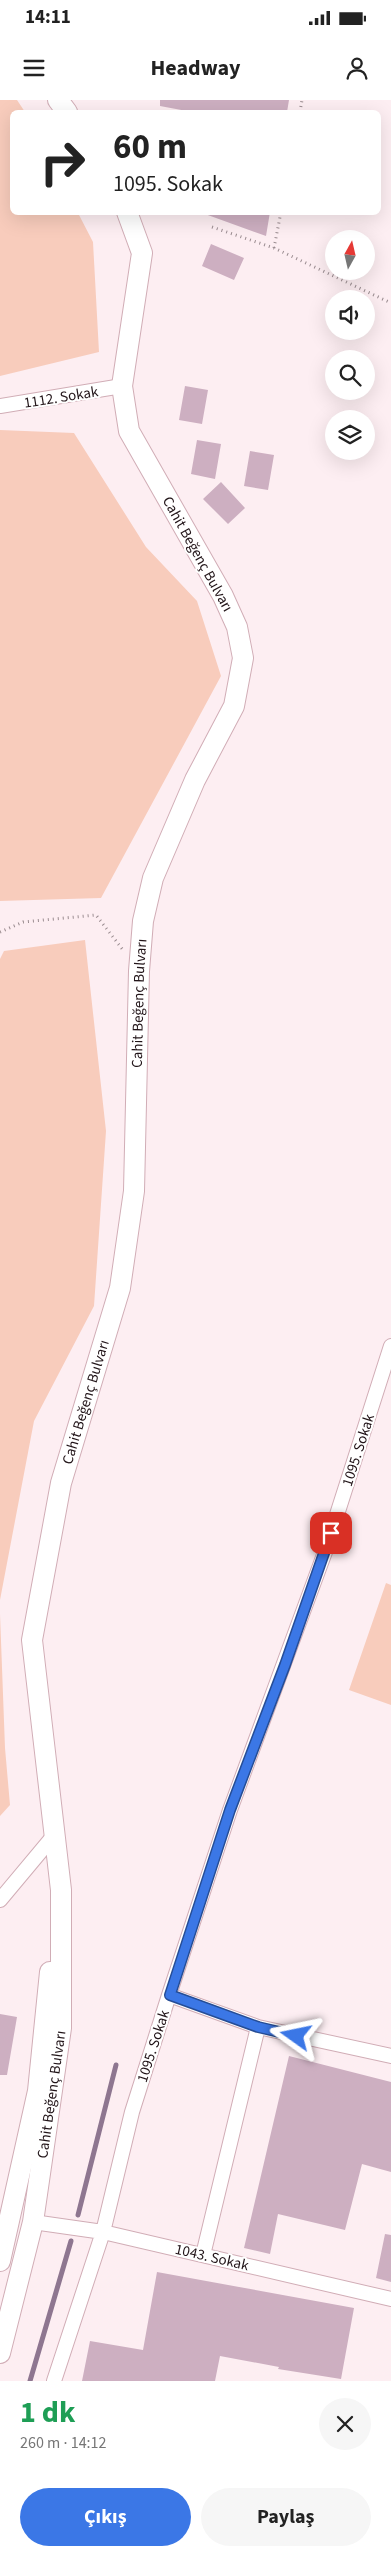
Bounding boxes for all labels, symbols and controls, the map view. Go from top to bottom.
text: 14:11 [25,4,71,31]
text: Headway [150,52,241,84]
icon: menu [20,54,48,82]
icon: person [343,54,371,82]
text: 60 m [113,122,187,172]
icon: right [30,130,95,195]
text: 1095. Sokak [113,168,223,200]
north arrow [325,230,375,280]
map controls [325,230,375,460]
button: sound [325,290,375,340]
button: search [325,350,375,400]
street label: 1112. Sokak [22,381,100,414]
button: layers [325,410,375,460]
street label: Cahit Beğenç Bulvarı [157,493,238,616]
street label: Cahit Beğenç Bulvarı [127,938,153,1068]
street label: Cahit Beğenç Bulvarı [57,1337,115,1467]
street label: 1095. Sokak [337,1411,380,1489]
pin [310,1512,352,1554]
icon: arrive [317,1519,345,1547]
street label: 1095. Sokak [132,2007,175,2085]
position arrow [269,2009,321,2061]
street label: Cahit Beğenç Bulvarı [32,2029,72,2160]
street label: 1043. Sokak [173,2239,251,2276]
text: 1 dk [20,2391,75,2434]
button: close [319,2398,371,2450]
text: 260 m · 14:12 [20,2432,107,2454]
button: Çıkış [20,2488,191,2546]
button: Paylaş [201,2488,371,2546]

